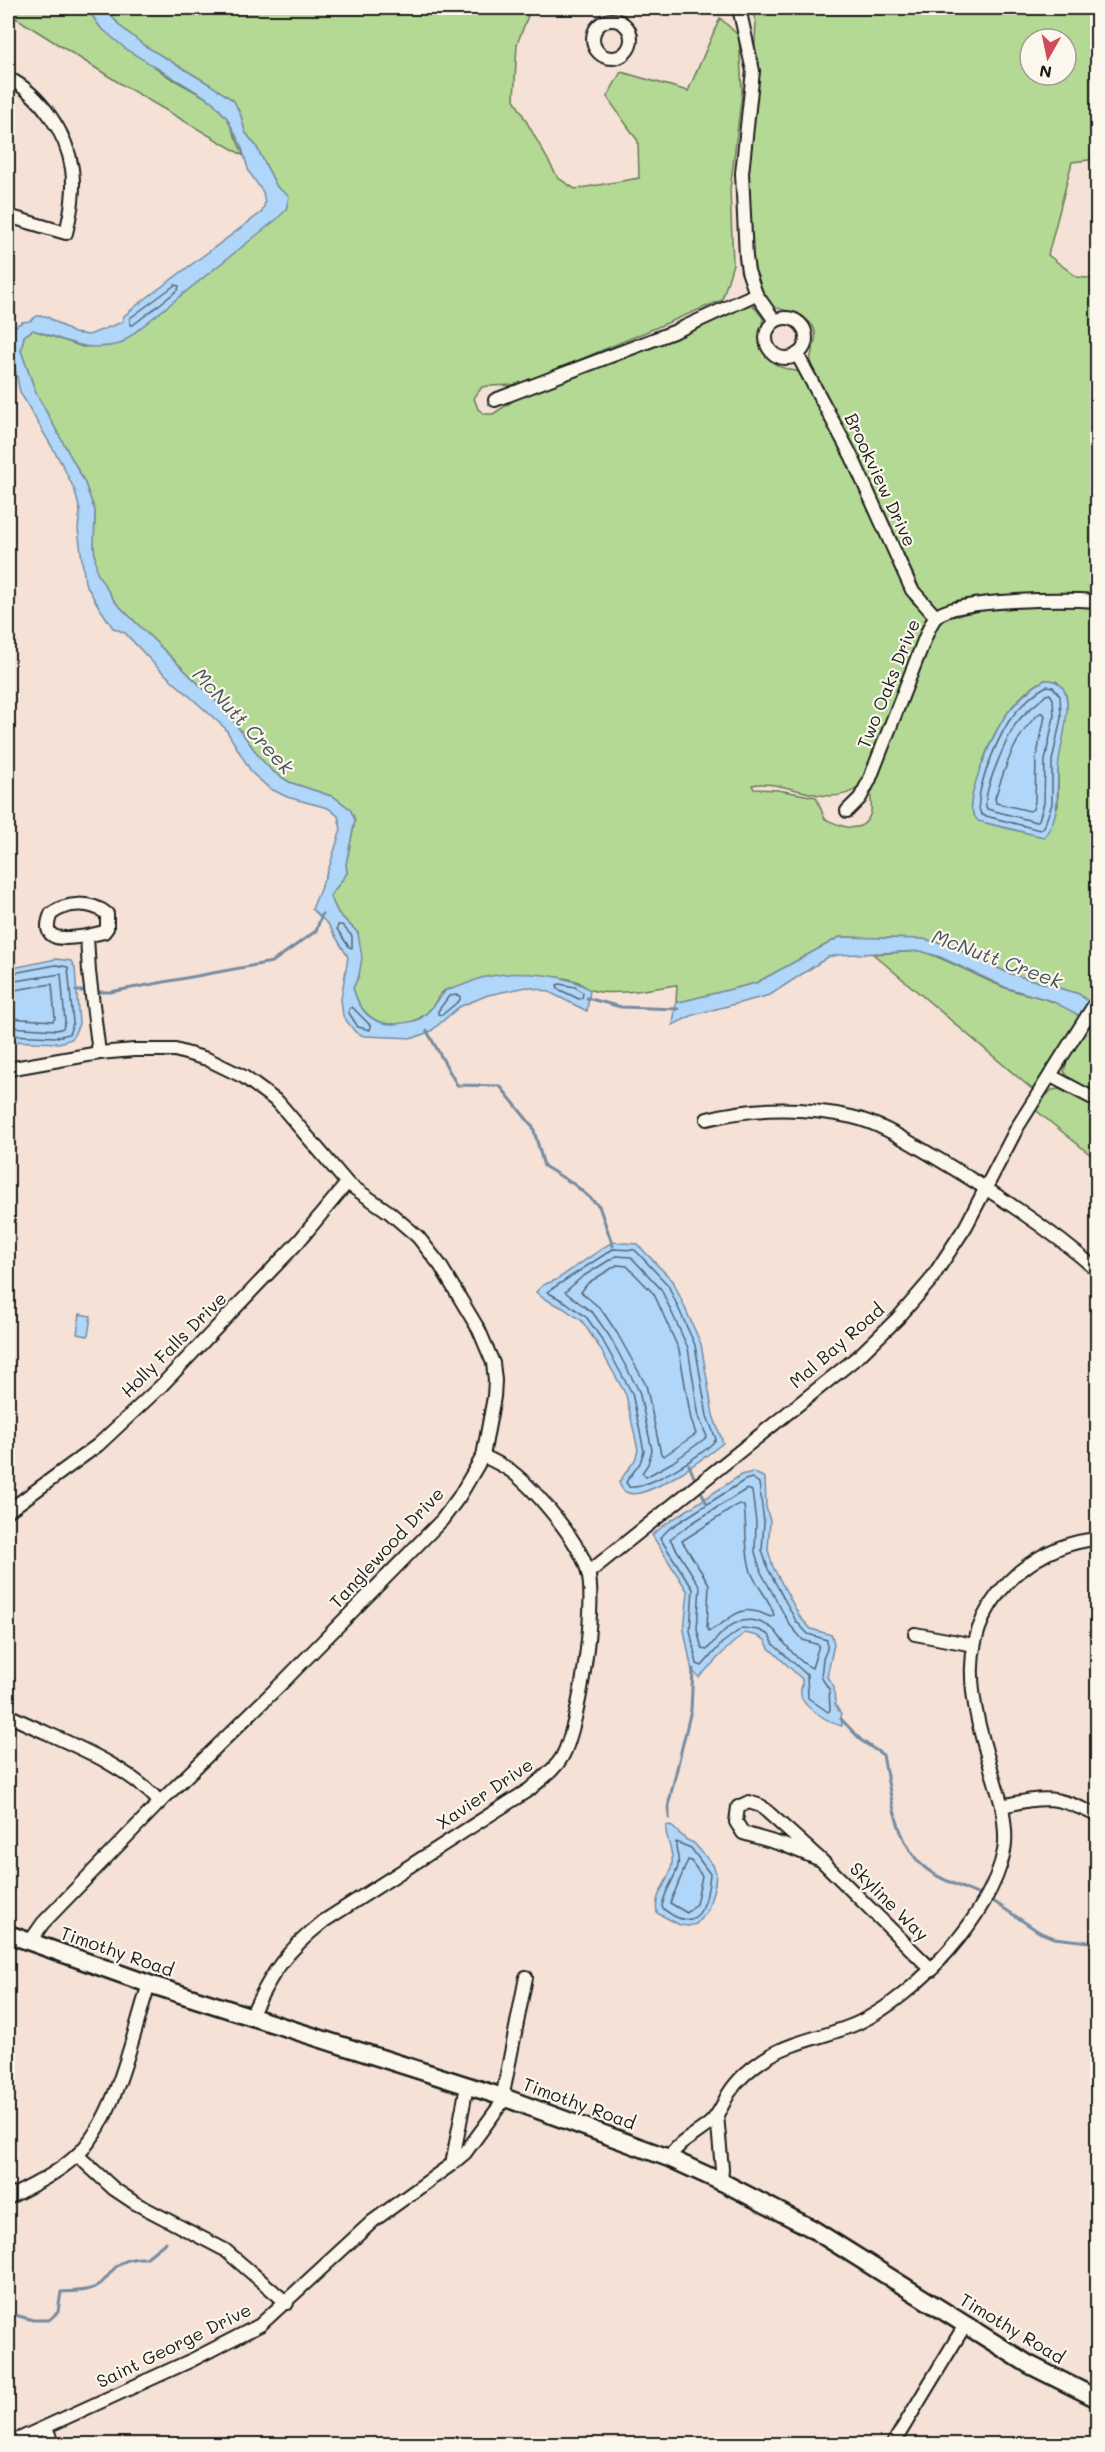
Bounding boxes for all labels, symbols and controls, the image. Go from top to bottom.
north arrow [1018,27,1078,87]
text: N [1038,61,1053,84]
street label: Brookview Drive [839,409,922,550]
street label: Two Oaks Drive [851,615,925,752]
water label: McNutt Creek [187,661,300,780]
water label: McNutt Creek [928,922,1067,994]
street label: Holly Falls Drive [115,1286,231,1402]
street label: Mal Bay Road [784,1297,889,1393]
street label: Tanglewood Drive [324,1482,449,1613]
street label: Xavier Drive [431,1752,537,1834]
street label: Skyline Way [845,1857,934,1946]
street label: Timothy Road [57,1920,177,1982]
street label: Timothy Road [520,2071,639,2135]
street label: Timothy Road [955,2287,1070,2369]
street label: Saint George Drive [92,2297,255,2393]

